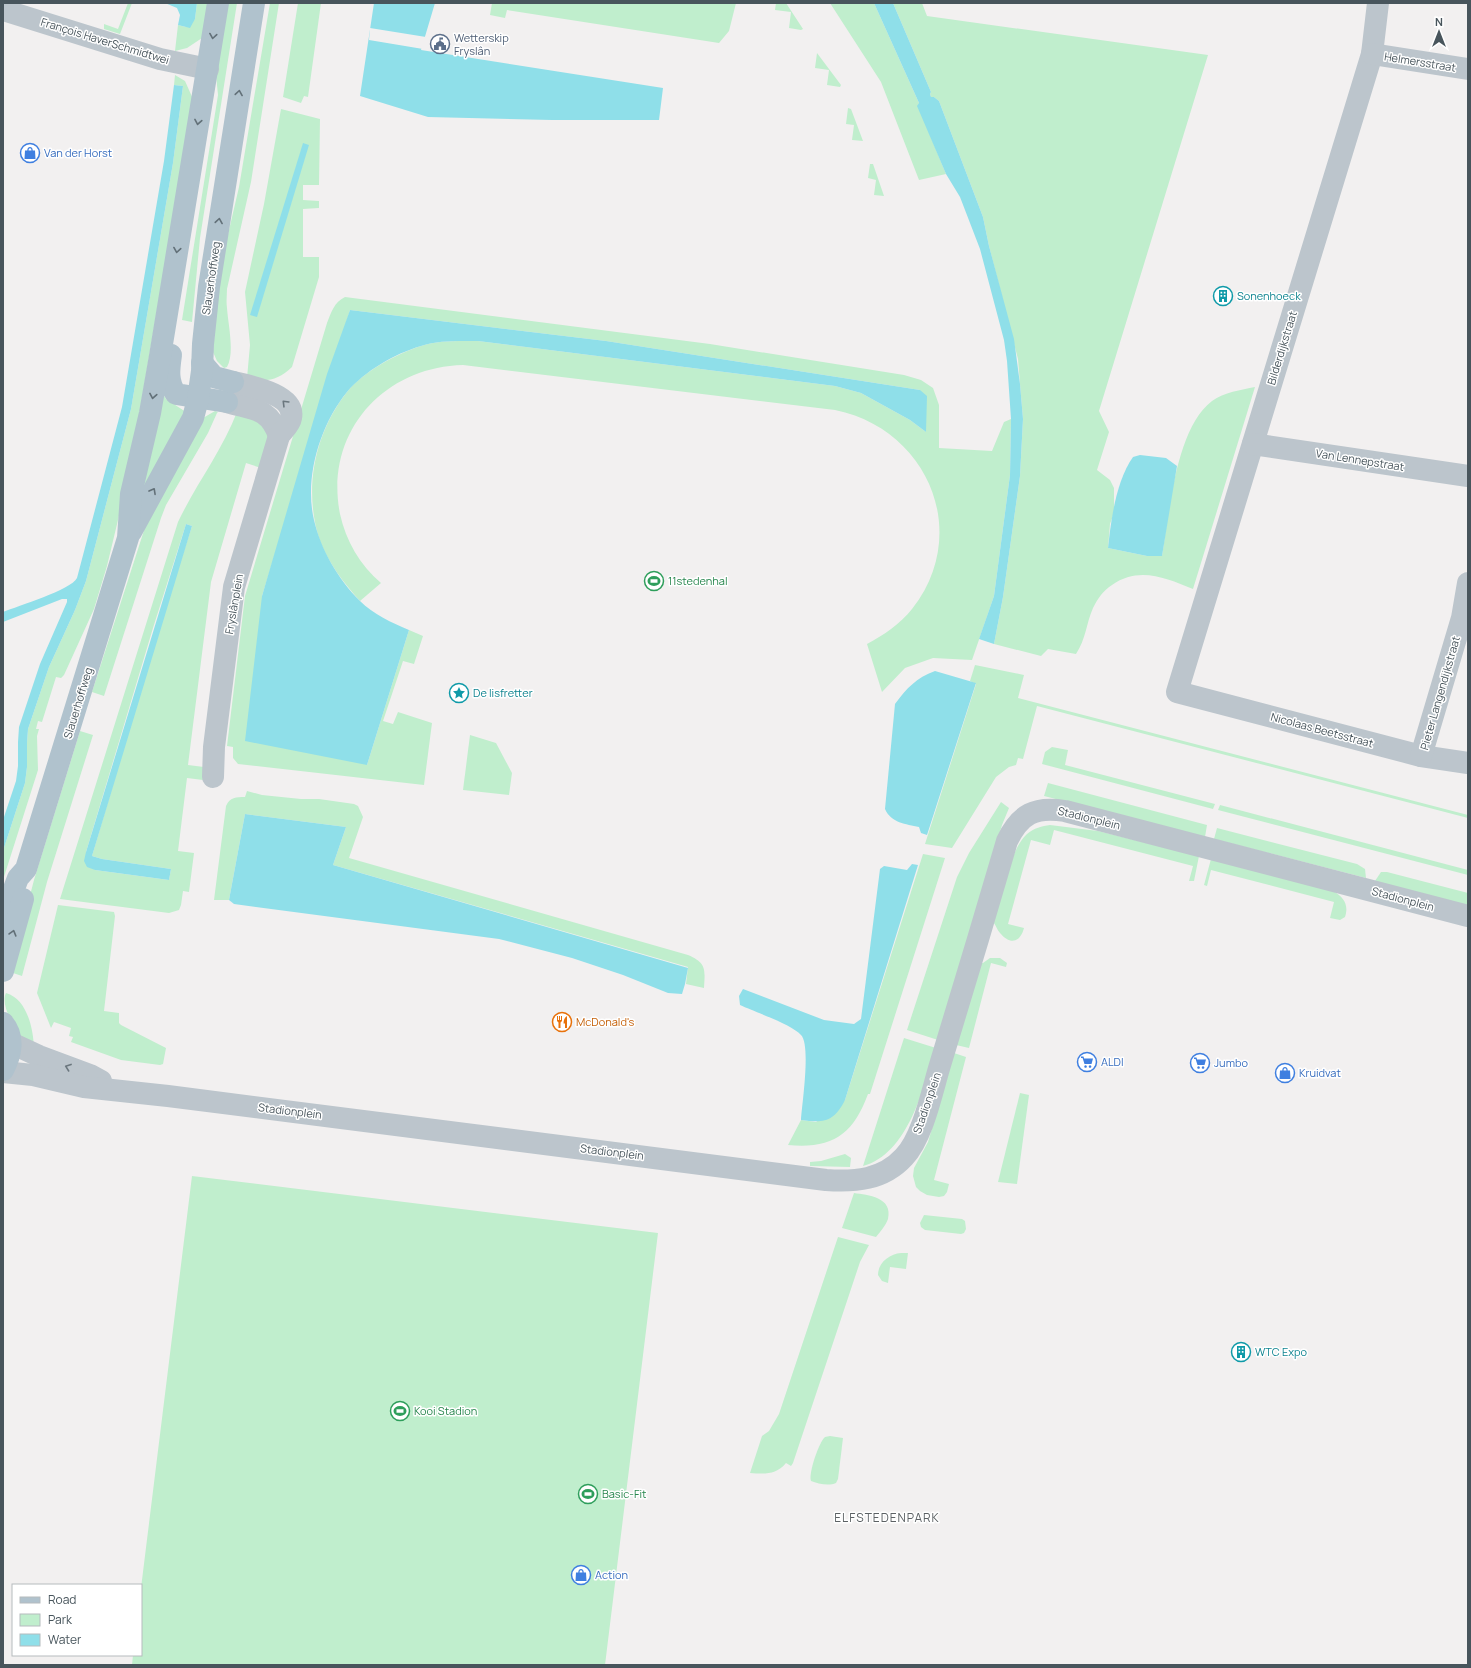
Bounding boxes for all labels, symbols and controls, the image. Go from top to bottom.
north arrow [1419,12,1459,52]
street label: François HaverSchmidtwei [39,14,171,67]
text: N [1435,14,1443,29]
place label: Wetterskip Fryslân [454,30,509,58]
one-way arrow [209,33,218,39]
public building icon: Wetterskip Fryslân [429,33,451,55]
street label: Helmersstraat [1383,48,1457,75]
one-way arrow [235,90,243,96]
one-way arrow [194,118,203,125]
shop icon: Van der Horst [19,142,41,164]
place label: Van der Horst [44,145,112,160]
one-way arrow [214,218,223,224]
street label: Slauerhoffweg [198,240,223,316]
one-way arrow [173,247,182,253]
building icon: Sonenhoeck [1212,285,1234,307]
place label: Sonenhoeck [1237,288,1301,303]
street label: Bilderdijkstraat [1263,309,1300,387]
one-way arrow [149,393,158,399]
one-way arrow [282,400,290,408]
street label: Van Lennepstraat [1315,445,1405,474]
one-way arrow [148,488,156,495]
sports icon: 11stedenhal [643,570,665,592]
street label: Fryslânplein [221,573,246,635]
place label: 11stedenhal [668,573,728,588]
street label: Pieter Langendijkstraat [1416,634,1463,752]
street label: Slauerhoffweg [60,665,95,740]
place icon: De Iisfretter [448,682,470,704]
place label: De Iisfretter [473,685,533,700]
street label: Nicolaas Beetsstraat [1269,709,1375,750]
street label: Stadionplein [1056,802,1122,833]
street label: Stadionplein [1370,883,1436,914]
one-way arrow [8,930,17,937]
restaurant icon: McDonald's [551,1011,573,1033]
place label: McDonald's [576,1014,634,1029]
supermarket icon: ALDI [1076,1051,1098,1073]
supermarket icon: Jumbo [1189,1052,1211,1074]
place label: ALDI [1101,1054,1124,1069]
place label: Jumbo [1214,1055,1248,1070]
shop icon: Kruidvat [1274,1062,1296,1084]
one-way arrow [65,1063,72,1072]
place label: Kruidvat [1299,1065,1341,1080]
street label: Stadionplein [909,1070,944,1136]
street label: Stadionplein [257,1099,323,1122]
street label: Stadionplein [579,1140,645,1163]
building icon: WTC Expo [1230,1341,1252,1363]
place label: WTC Expo [1255,1344,1308,1359]
sports icon: Kooi Stadion [389,1400,411,1422]
place label: Kooi Stadion [414,1403,477,1418]
sports icon: Basic-Fit [577,1483,599,1505]
place label: Basic-Fit [602,1486,646,1501]
district label: ELFSTEDENPARK [834,1509,940,1526]
shop icon: Action [570,1564,592,1586]
place label: Action [595,1567,628,1582]
legend [12,1584,142,1656]
text: Road [48,1591,76,1608]
text: Park [48,1611,73,1628]
text: Water [48,1631,82,1648]

